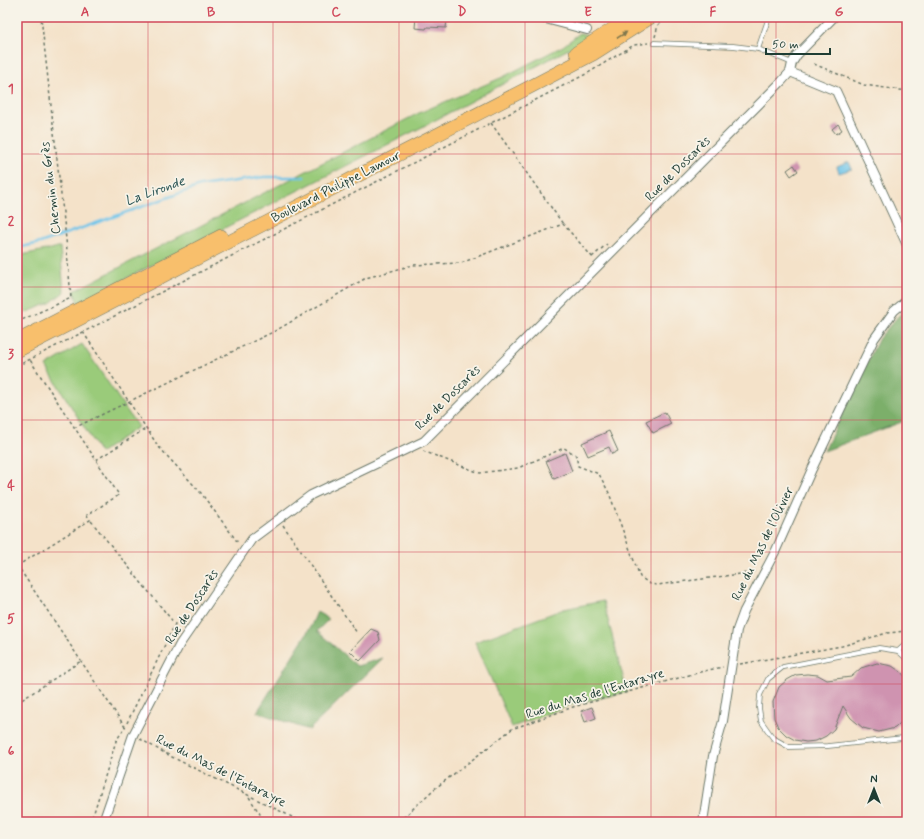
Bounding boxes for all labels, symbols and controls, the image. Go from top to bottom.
text: A [81,4,89,21]
text: B [207,4,216,21]
text: C [331,4,341,21]
text: D [458,4,467,21]
text: E [584,4,592,21]
text: F [710,4,717,21]
text: G [835,4,844,21]
scale bar [766,30,830,56]
one-way arrow [617,31,627,39]
text: 50 m [772,37,799,53]
text: 1 [8,81,14,98]
street label: Rue de Doscarès [642,132,715,205]
street label: Chemin du Grès [37,141,65,235]
street label: Boulevard Philippe Lamour [269,147,404,227]
water label: La Lironde [123,172,188,210]
text: 2 [8,213,15,230]
text: 3 [8,346,14,363]
street label: Rue de Doscarès [412,361,485,434]
text: 4 [7,478,15,495]
street label: Rue du Mas de l'Olivier [728,484,798,604]
street label: Rue de Doscarès [161,566,223,648]
text: 5 [7,611,15,628]
street label: Rue du Mas de l'Entarayre [524,665,666,723]
street label: Rue du Mas de l'Entarayre [153,731,289,811]
text: 6 [8,743,15,760]
north arrow [854,769,894,809]
text: N [870,773,878,787]

